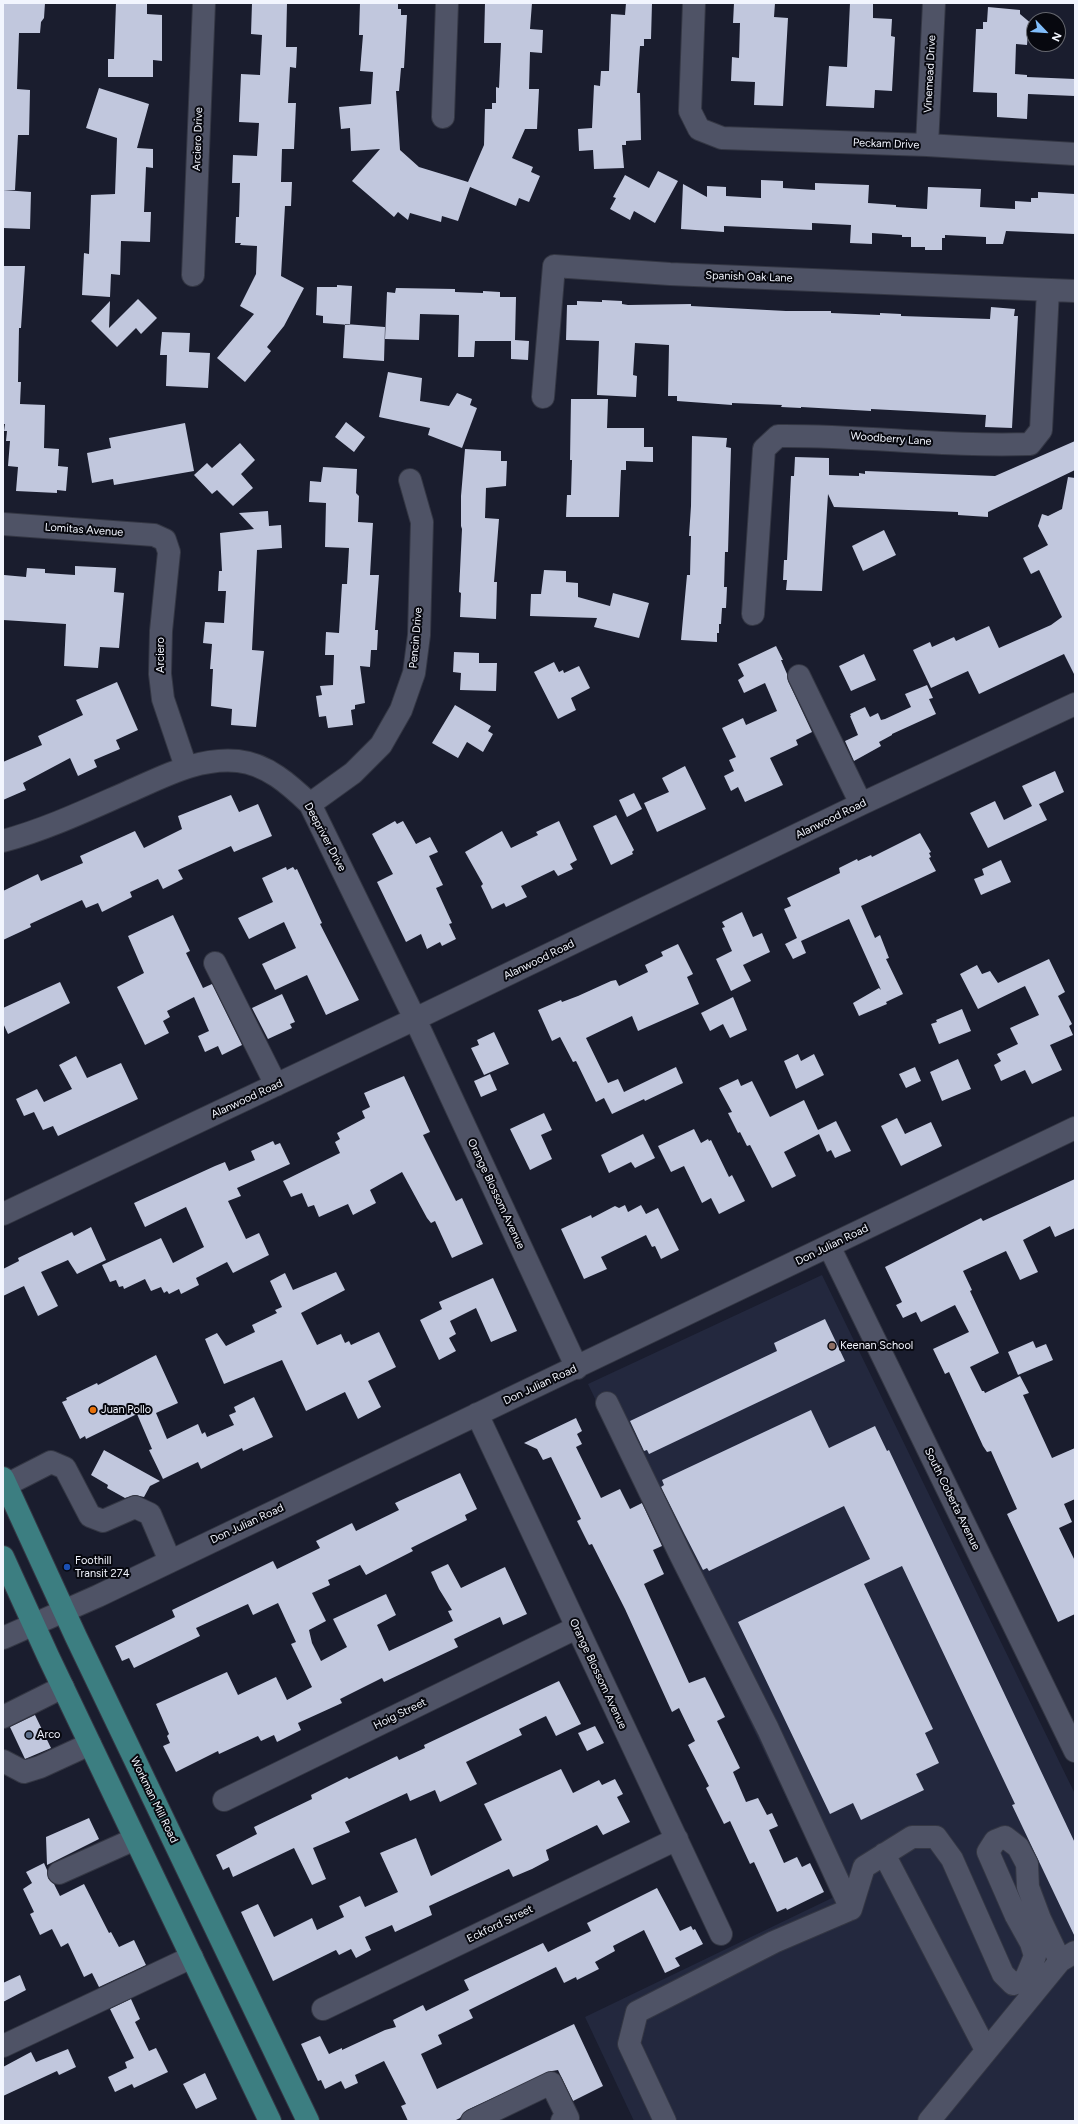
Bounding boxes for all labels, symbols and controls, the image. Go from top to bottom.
north arrow [1026,12,1066,52]
text: N [1049,30,1064,43]
street label: Vinemead Drive [921,35,939,113]
street label: Arciero Drive [190,107,206,171]
street label: Peckam Drive [853,136,919,152]
street label: Spanish Oak Lane [705,269,793,285]
street label: Woodberry Lane [850,430,932,448]
street label: Lomitas Avenue [44,521,124,539]
street label: Pencin Drive [407,607,425,669]
street label: Arciero [154,637,168,673]
street label: Alanwood Road [793,796,869,842]
street label: Deepriver Drive [301,800,349,874]
street label: Alanwood Road [501,937,577,983]
street label: Alanwood Road [209,1077,285,1121]
street label: Orange Blossom Avenue [465,1137,527,1251]
street label: Don Julian Road [793,1222,871,1268]
place label: Keenan School [840,1339,913,1353]
marker: Keenan School [827,1341,837,1351]
street label: Don Julian Road [501,1362,579,1408]
place label: Juan Pollo [101,1403,151,1417]
marker: Juan Pollo [88,1405,98,1415]
street label: South Coberta Avenue [921,1446,983,1552]
street label: Don Julian Road [208,1501,286,1547]
place label: Foothill Transit 274 [75,1554,129,1580]
marker: Foothill Transit 274 [62,1562,72,1572]
street label: Orange Blossom Avenue [567,1617,629,1731]
street label: Hoig Street [371,1696,429,1732]
place label: Arco [37,1728,60,1742]
marker: Arco [24,1730,34,1740]
street label: Workman Mill Road [127,1755,181,1845]
street label: Eckford Street [465,1902,535,1946]

